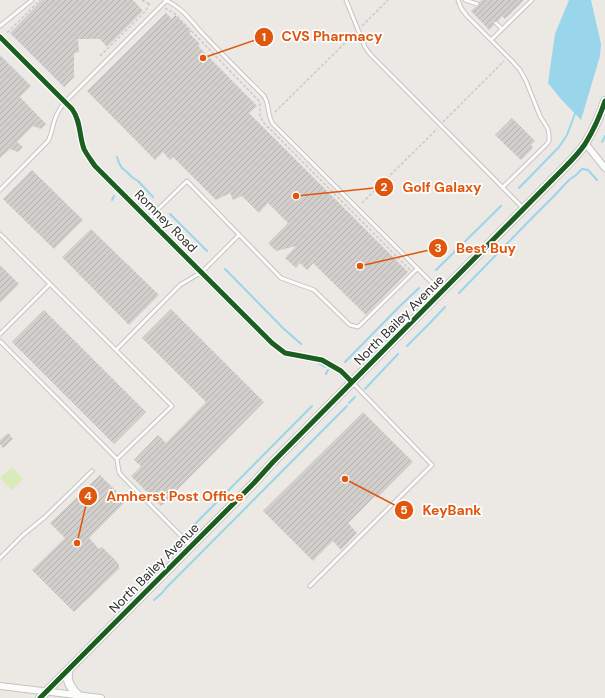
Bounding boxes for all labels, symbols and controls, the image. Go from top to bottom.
callout: CVS Pharmacy [254,24,391,50]
text: CVS Pharmacy [281,27,383,45]
text: 1 [262,29,266,45]
callout: Golf Galaxy [374,174,489,200]
text: Golf Galaxy [402,178,482,196]
text: 2 [381,179,388,195]
street label: Romney Road [131,186,201,256]
callout: Best Buy [428,235,523,261]
text: Best Buy [456,239,517,257]
text: 3 [434,240,442,256]
street label: North Bailey Avenue [350,271,448,369]
callout: Amherst Post Office [78,483,251,509]
text: Amherst Post Office [106,487,244,505]
text: 4 [84,488,92,504]
callout: KeyBank [394,497,489,523]
text: KeyBank [423,501,481,519]
text: 5 [400,502,408,518]
street label: North Bailey Avenue [105,519,203,617]

